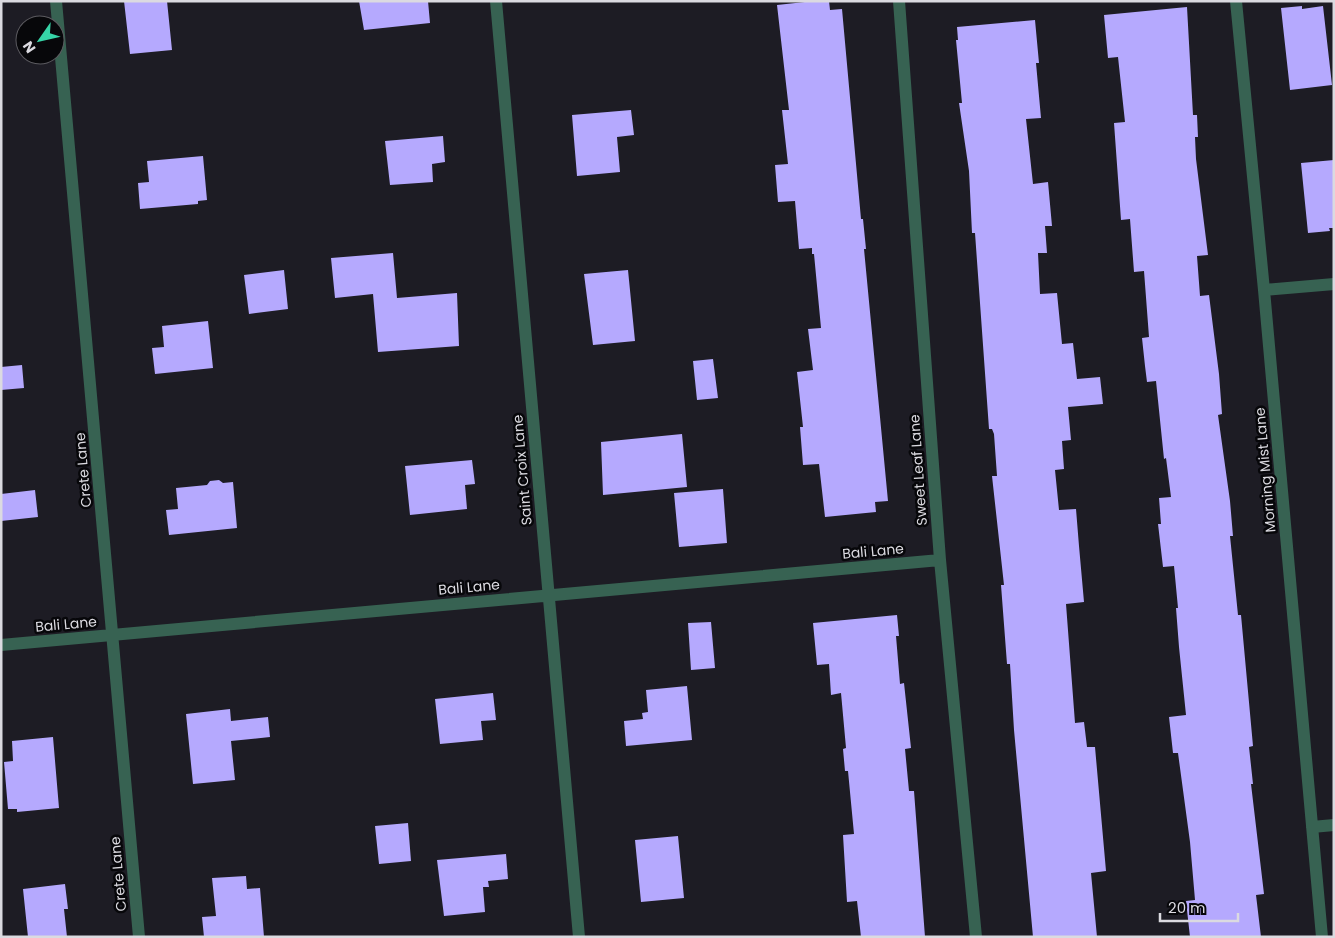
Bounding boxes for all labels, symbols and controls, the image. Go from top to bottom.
north arrow [15,15,65,65]
text: N [18,37,40,57]
street label: Morning Mist Lane [1250,406,1280,533]
street label: Sweet Leaf Lane [904,413,932,526]
street label: Saint Croix Lane [507,414,537,526]
street label: Crete Lane [70,431,96,508]
street label: Bali Lane [841,538,905,564]
street label: Bali Lane [437,574,501,600]
street label: Bali Lane [34,611,98,637]
street label: Crete Lane [105,835,131,912]
scale bar [1160,890,1238,922]
text: 20 m [1168,897,1206,918]

